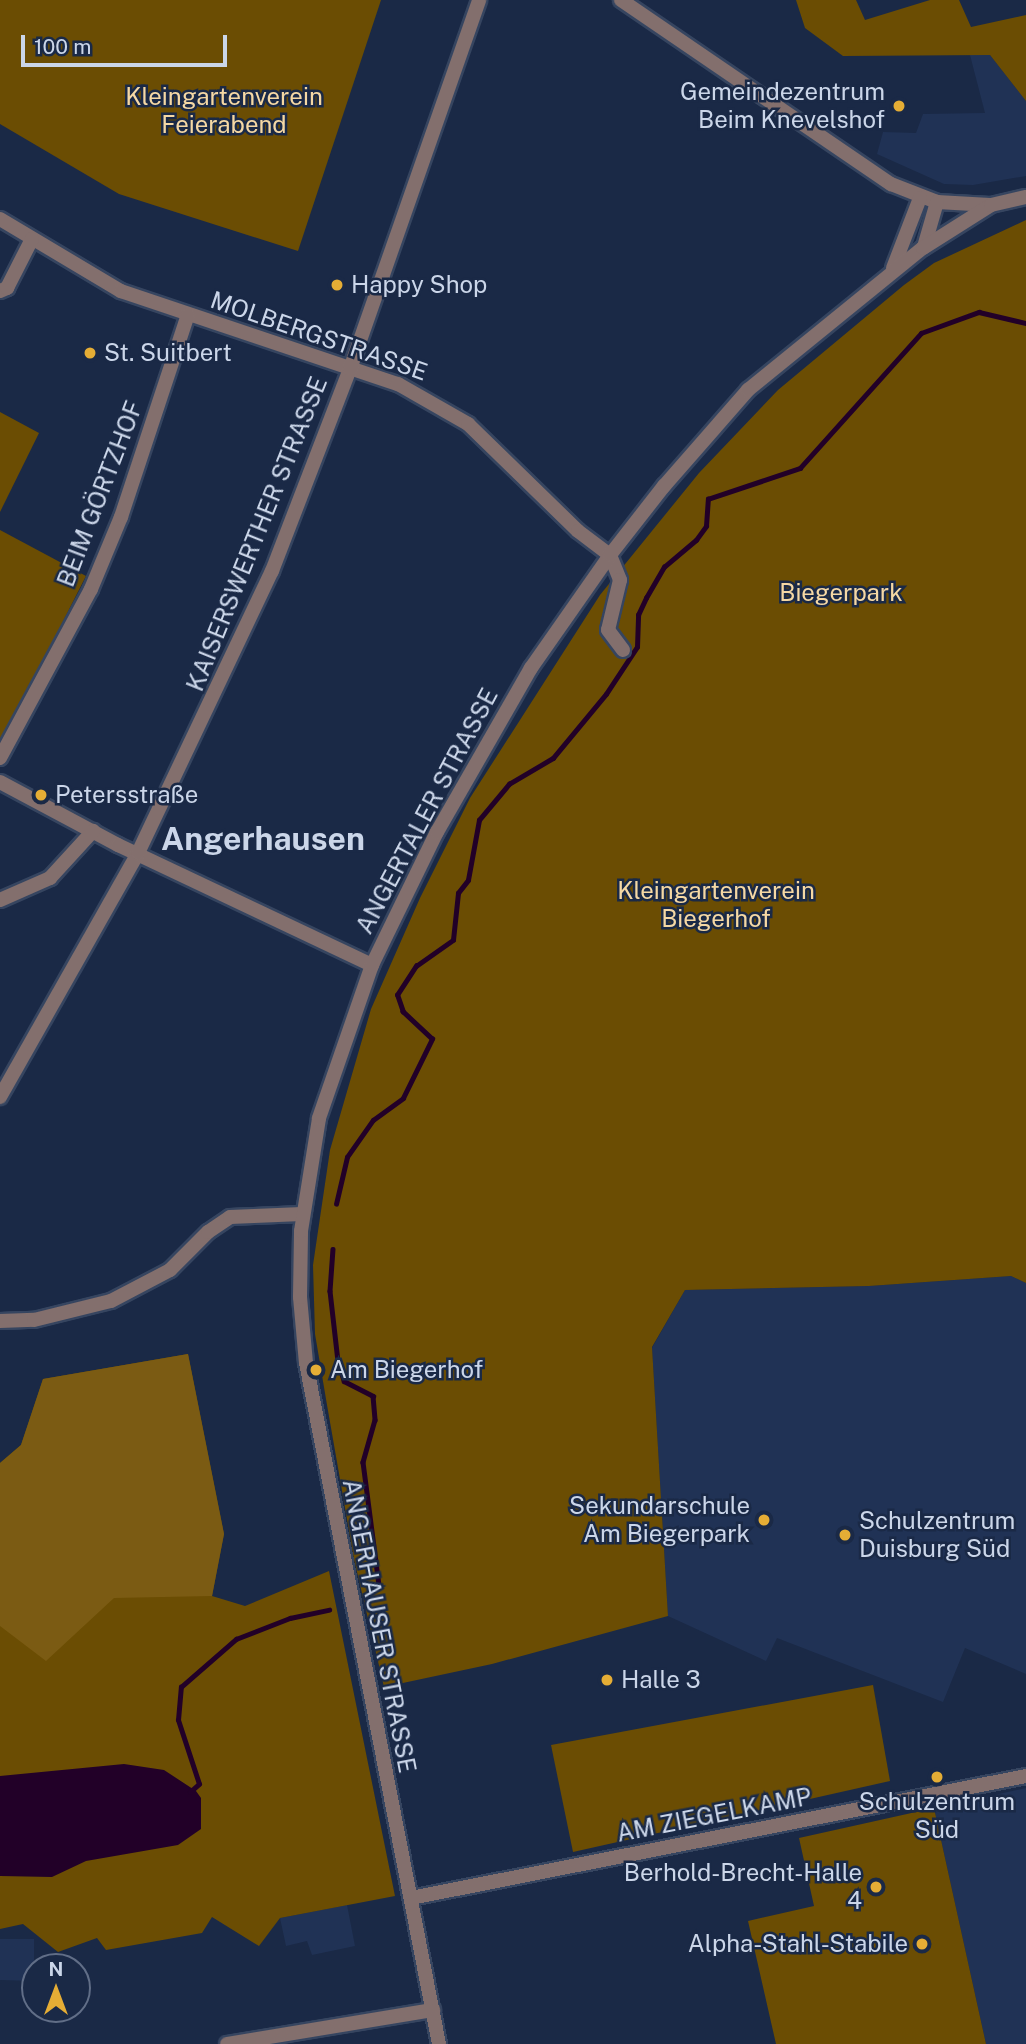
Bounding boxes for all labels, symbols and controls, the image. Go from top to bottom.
scale bar [24,21,231,65]
text: 100 m [34,34,91,59]
place label: Gemeindezentrum Beim Knevelshof [680,78,885,134]
park label: Kleingartenverein Feierabend [125,83,323,139]
marker: Gemeindezentrum Beim Knevelshof [891,98,907,114]
place label: Happy Shop [351,271,487,299]
marker: Happy Shop [329,277,345,293]
street label: MOLBERGSTRASSE [207,285,431,387]
place label: St. Suitbert [104,339,232,367]
marker: St. Suitbert [82,345,98,361]
street label: KAISERSWERTHER STRASSE [181,373,333,695]
street label: BEIM GÖRTZHOF [51,397,149,591]
park label: Biegerpark [779,579,903,607]
street label: ANGERTALER STRASSE [350,683,504,939]
place label: Petersstraße [55,781,198,809]
marker: Petersstraße [33,787,49,803]
district label: Angerhausen [161,820,365,858]
park label: Kleingartenverein Biegerhof [617,877,815,933]
place label: Am Biegerhof [330,1356,483,1384]
marker: Am Biegerhof [308,1362,324,1378]
street label: ANGERHAUSER STRASSE [336,1477,422,1775]
place label: Sekundarschule Am Biegerpark [569,1492,750,1548]
place label: Schulzentrum Duisburg Süd [859,1507,1015,1563]
marker: Sekundarschule Am Biegerpark [756,1512,772,1528]
marker: Schulzentrum Duisburg Süd [837,1527,853,1543]
place label: Halle 3 [621,1666,701,1694]
marker: Halle 3 [599,1672,615,1688]
marker: Schulzentrum Süd [929,1769,945,1785]
street label: AM ZIEGELKAMP [614,1782,814,1848]
place label: Schulzentrum Süd [859,1788,1015,1844]
place label: Berhold-Brecht-Halle 4 [624,1859,862,1915]
marker: Berhold-Brecht-Halle 4 [868,1879,884,1895]
place label: Alpha-Stahl-Stabile [688,1930,908,1958]
marker: Alpha-Stahl-Stabile [914,1936,930,1952]
north arrow [21,1953,91,2023]
text: N [49,1958,63,1980]

